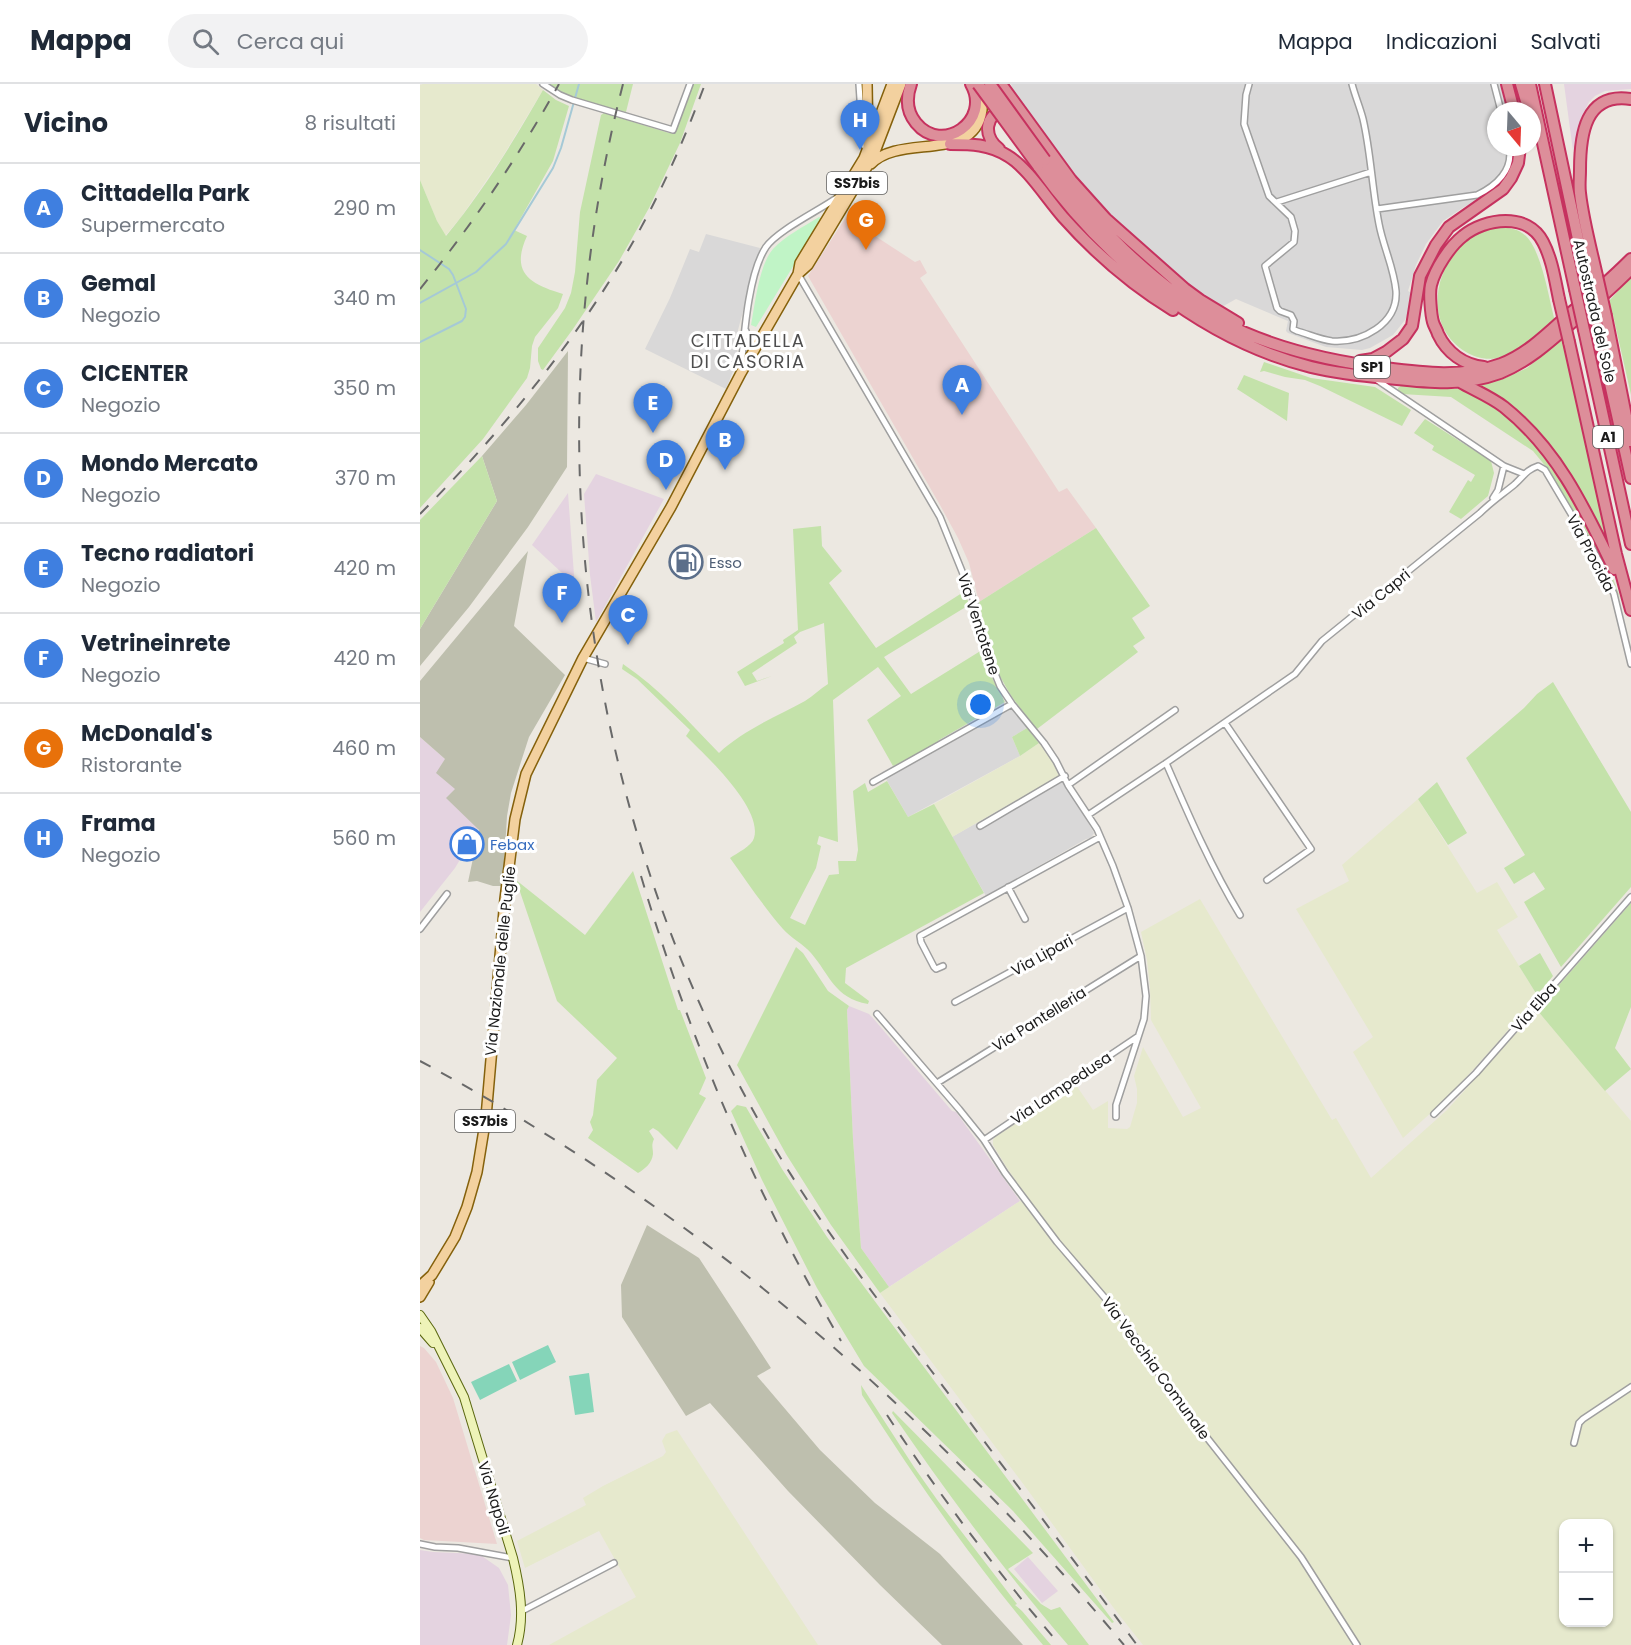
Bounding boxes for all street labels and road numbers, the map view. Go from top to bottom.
road number: SS7bis [827,172,887,194]
street label: Autostrada del Sole [1568,237,1622,385]
road number: SP1 [1354,356,1390,378]
road number: A1 [1593,426,1623,448]
street label: Via Procida [1562,511,1620,595]
street label: Via Capri [1348,564,1414,624]
street label: Via Ventotene [953,570,1005,678]
street label: Via Nazionale delle Puglie [480,865,520,1057]
street label: Via Lipari [1007,929,1077,981]
street label: Via Elba [1507,978,1561,1036]
street label: Via Pantelleria [988,982,1090,1056]
street label: Via Lampedusa [1007,1047,1115,1129]
road number: SS7bis [455,1110,515,1132]
street label: Via Vecchia Comunale [1097,1292,1215,1444]
street label: Via Napoli [473,1459,515,1537]

